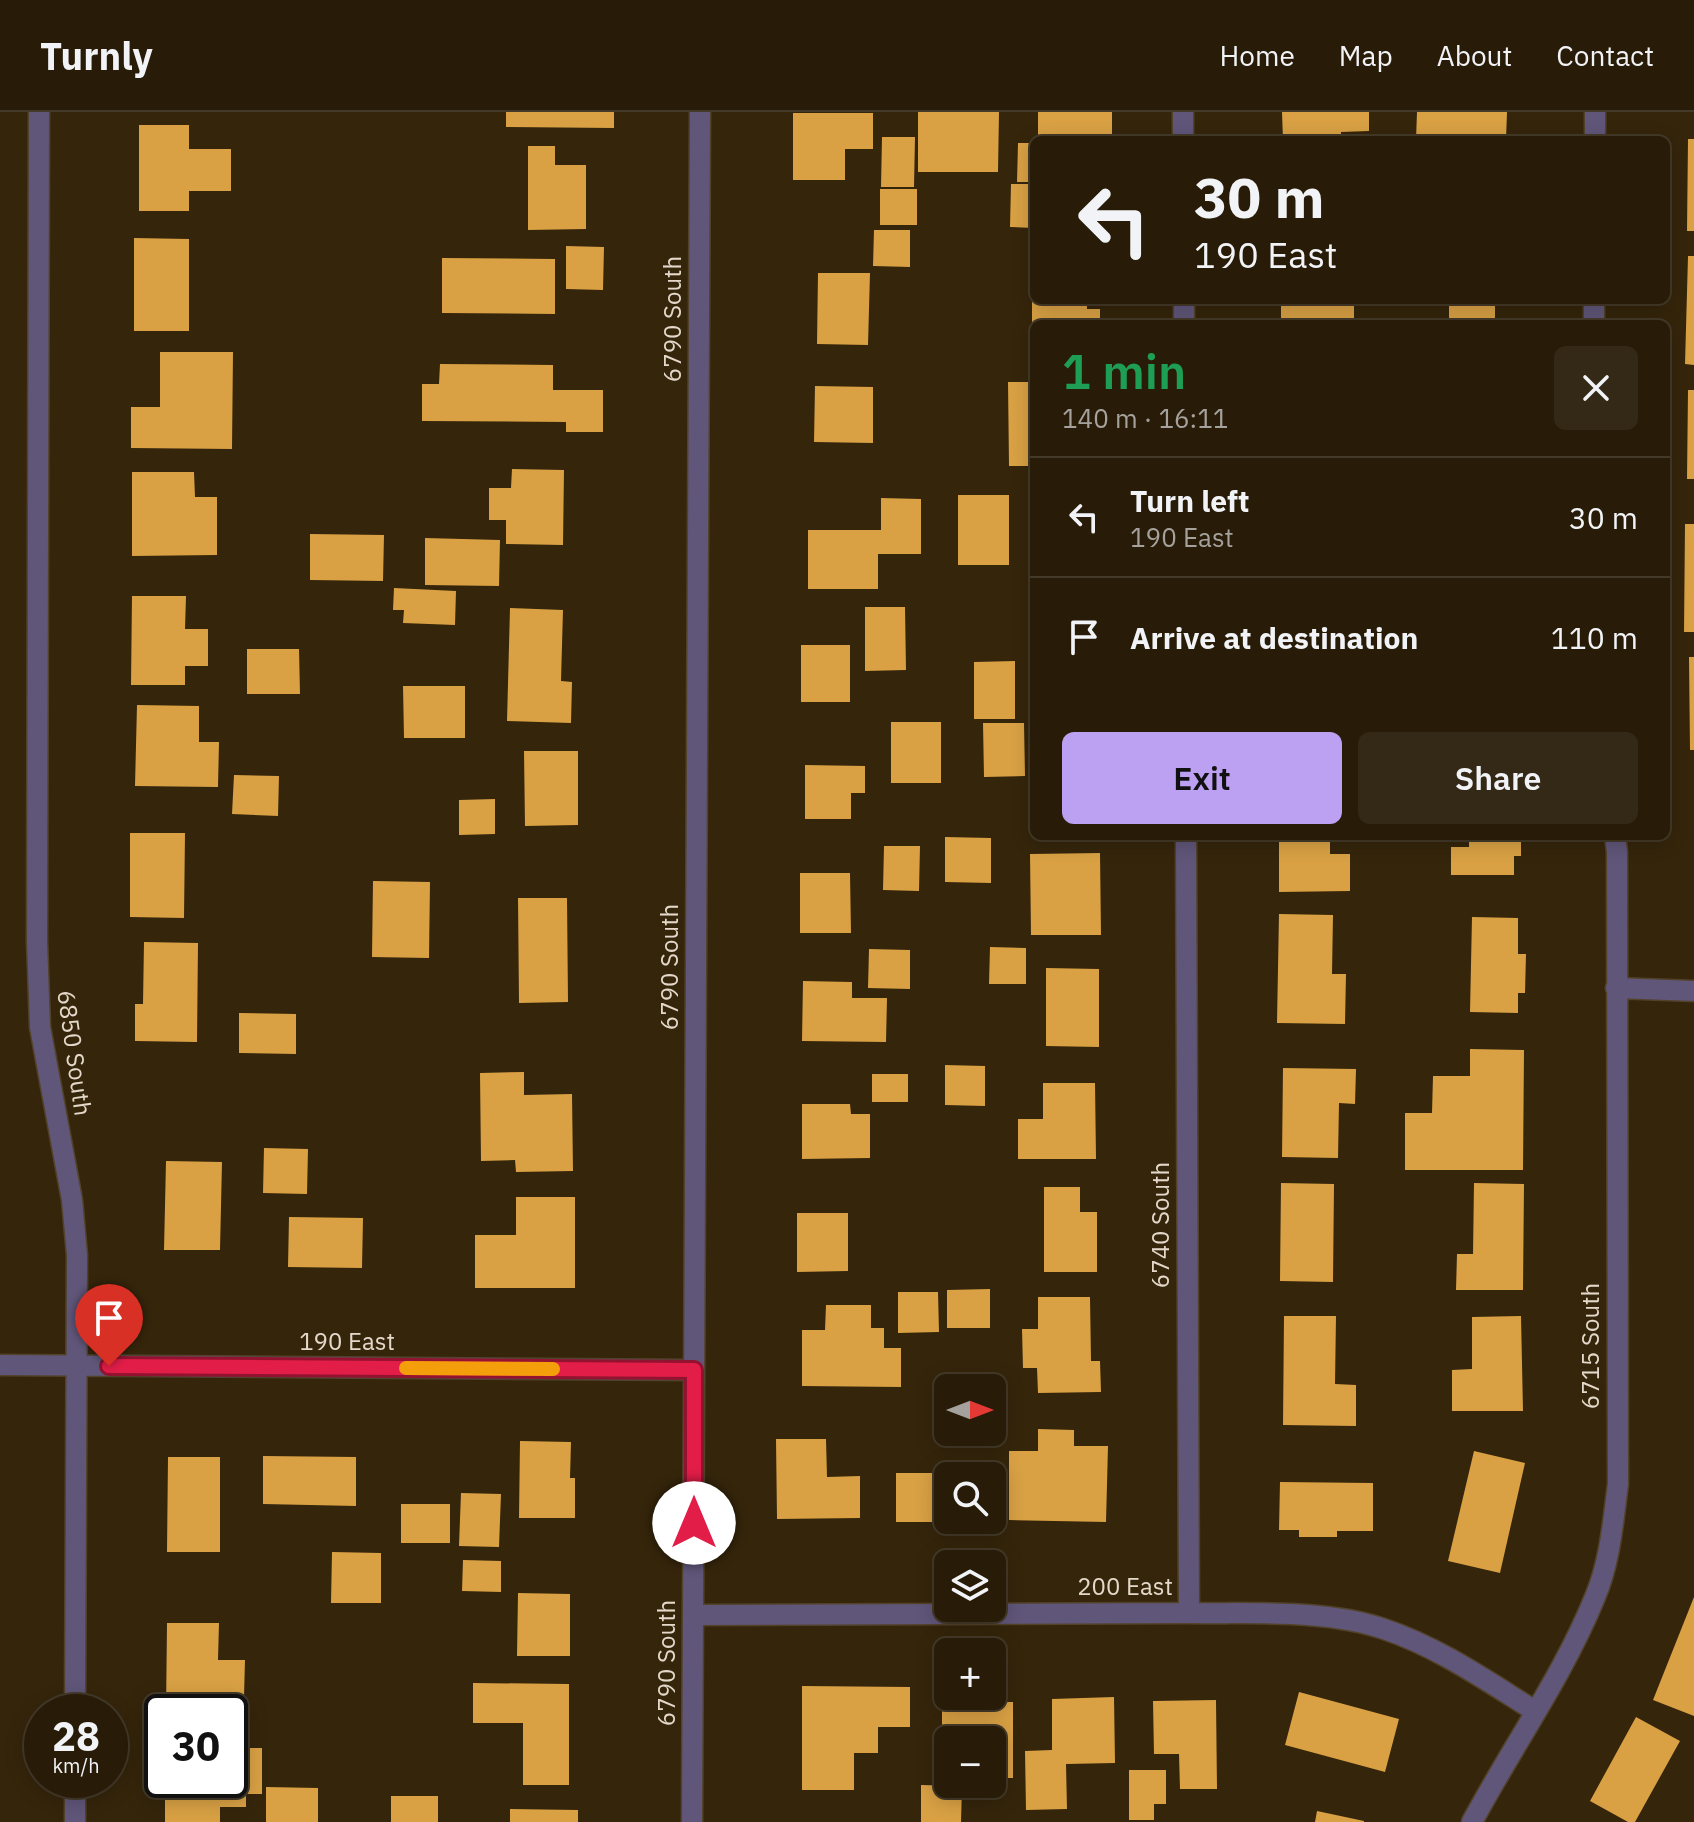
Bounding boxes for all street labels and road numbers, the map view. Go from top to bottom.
street label: 6790 South [656,256,688,382]
street label: 6790 South [653,904,685,1030]
street label: 6850 South [50,988,100,1118]
street label: 6740 South [1144,1162,1176,1288]
street label: 6715 South [1574,1283,1606,1409]
street label: 190 East [299,1325,395,1357]
street label: 200 East [1077,1570,1173,1602]
street label: 6790 South [650,1600,682,1726]

